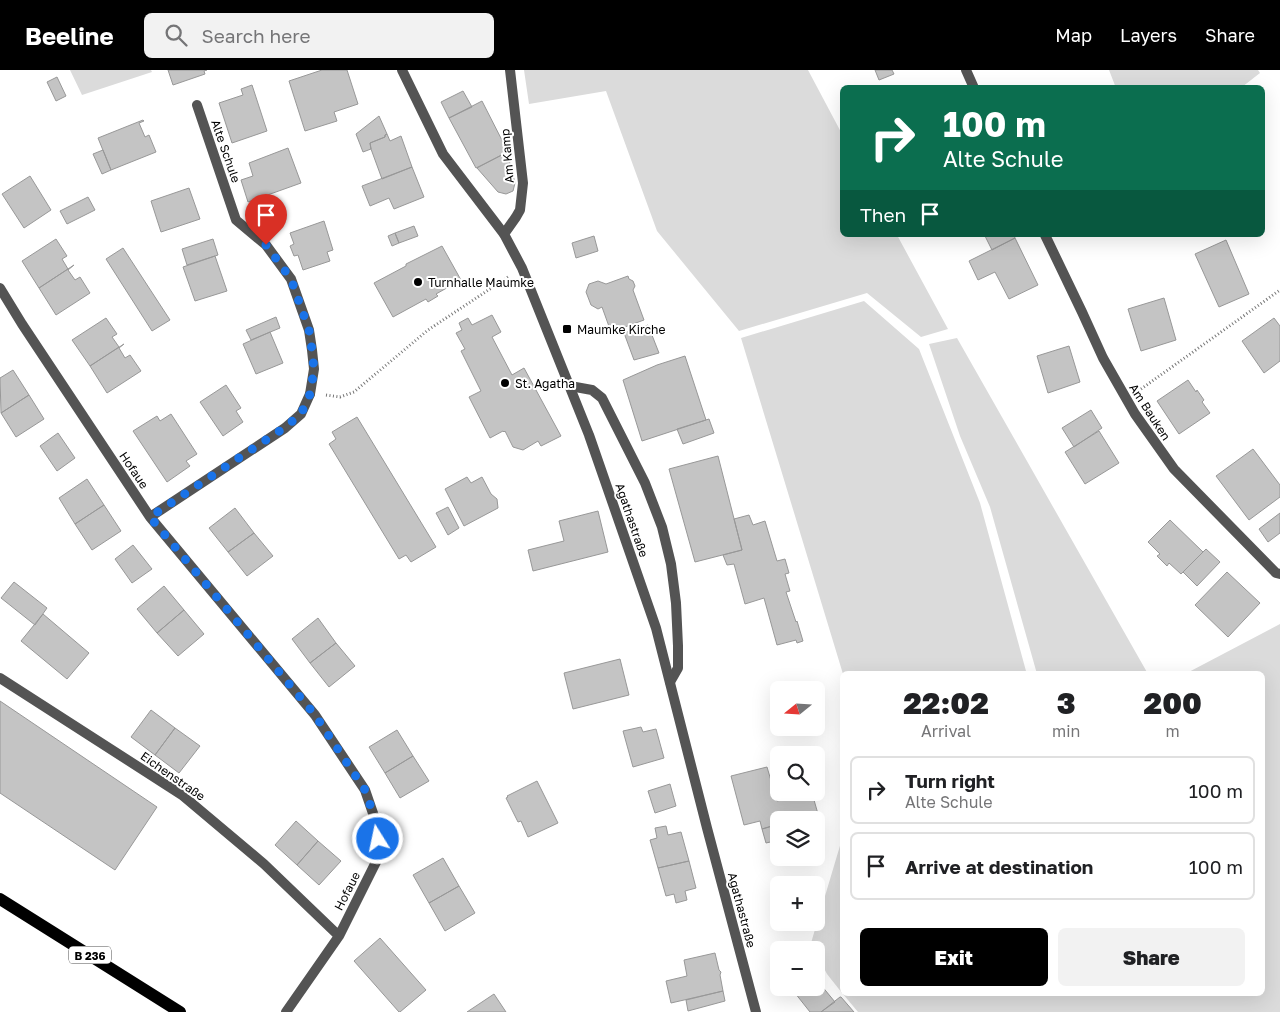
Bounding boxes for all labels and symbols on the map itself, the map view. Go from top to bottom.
street label: Alte Schule [208,117,244,185]
street label: Am Kamp [497,128,517,184]
pin [245,194,287,245]
place label: Turnhalle Maumke [428,275,534,290]
marker: Turnhalle Maumke [412,276,424,288]
place label: Maumke Kirche [577,322,665,337]
marker: Maumke Kirche [561,323,573,335]
place label: St. Agatha [515,376,575,391]
marker: St. Agatha [499,377,511,389]
street label: Am Bauken [1126,381,1174,443]
street label: Hofaue [116,449,152,491]
street label: Agathastraße [612,481,652,559]
north arrow [770,681,825,736]
street label: Eichenstraße [138,748,208,804]
position arrow [351,812,403,864]
street label: Hofaue [331,869,363,913]
street label: Agathastraße [725,871,759,949]
road number: B 236 [69,946,111,964]

